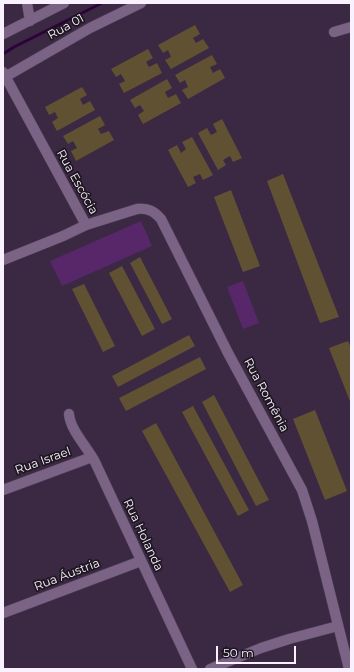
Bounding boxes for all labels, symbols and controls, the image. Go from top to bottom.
street label: Rua 01 [45,11,87,43]
street label: Rua Escócia [53,147,101,217]
street label: Rua Romênia [240,356,292,434]
street label: Rua Israel [13,444,73,478]
street label: Rua Holanda [120,497,166,573]
street label: Rua Áustria [32,556,102,594]
scale bar [218,638,298,664]
text: 50 m [223,645,254,660]

